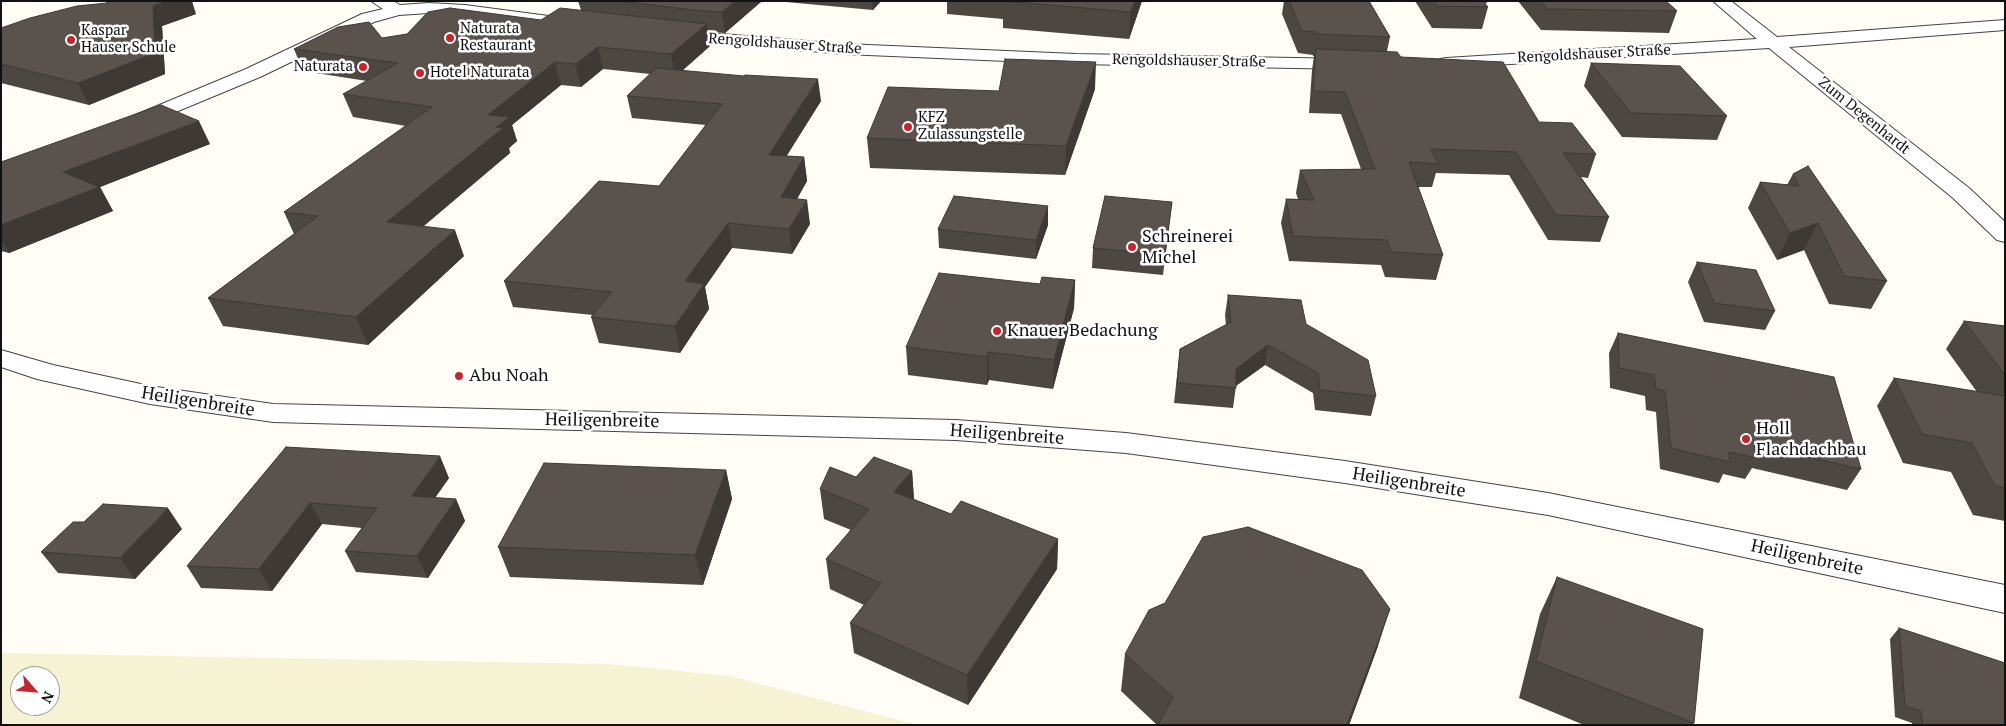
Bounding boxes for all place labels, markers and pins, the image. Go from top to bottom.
place label: Naturata Restaurant [460,20,533,55]
place label: Kaspar Hauser Schule [81,22,176,57]
marker: Naturata Restaurant [444,32,456,44]
marker: Kaspar Hauser Schule [65,34,77,46]
place label: Naturata [294,58,353,76]
marker: Naturata [357,61,369,73]
place label: Hotel Naturata [430,64,530,82]
marker: Hotel Naturata [414,67,426,79]
place label: KFZ Zulassungstelle [918,109,1022,144]
marker: KFZ Zulassungstelle [902,121,914,133]
place label: Schreinerei Michel [1142,226,1233,268]
marker: Schreinerei Michel [1126,241,1138,253]
place label: Knauer Bedachung [1007,320,1158,342]
marker: Knauer Bedachung [991,325,1003,337]
place label: Abu Noah [469,365,549,387]
marker: Abu Noah [453,370,465,382]
place label: Holl Flachdachbau [1756,418,1867,460]
marker: Holl Flachdachbau [1740,433,1752,445]

